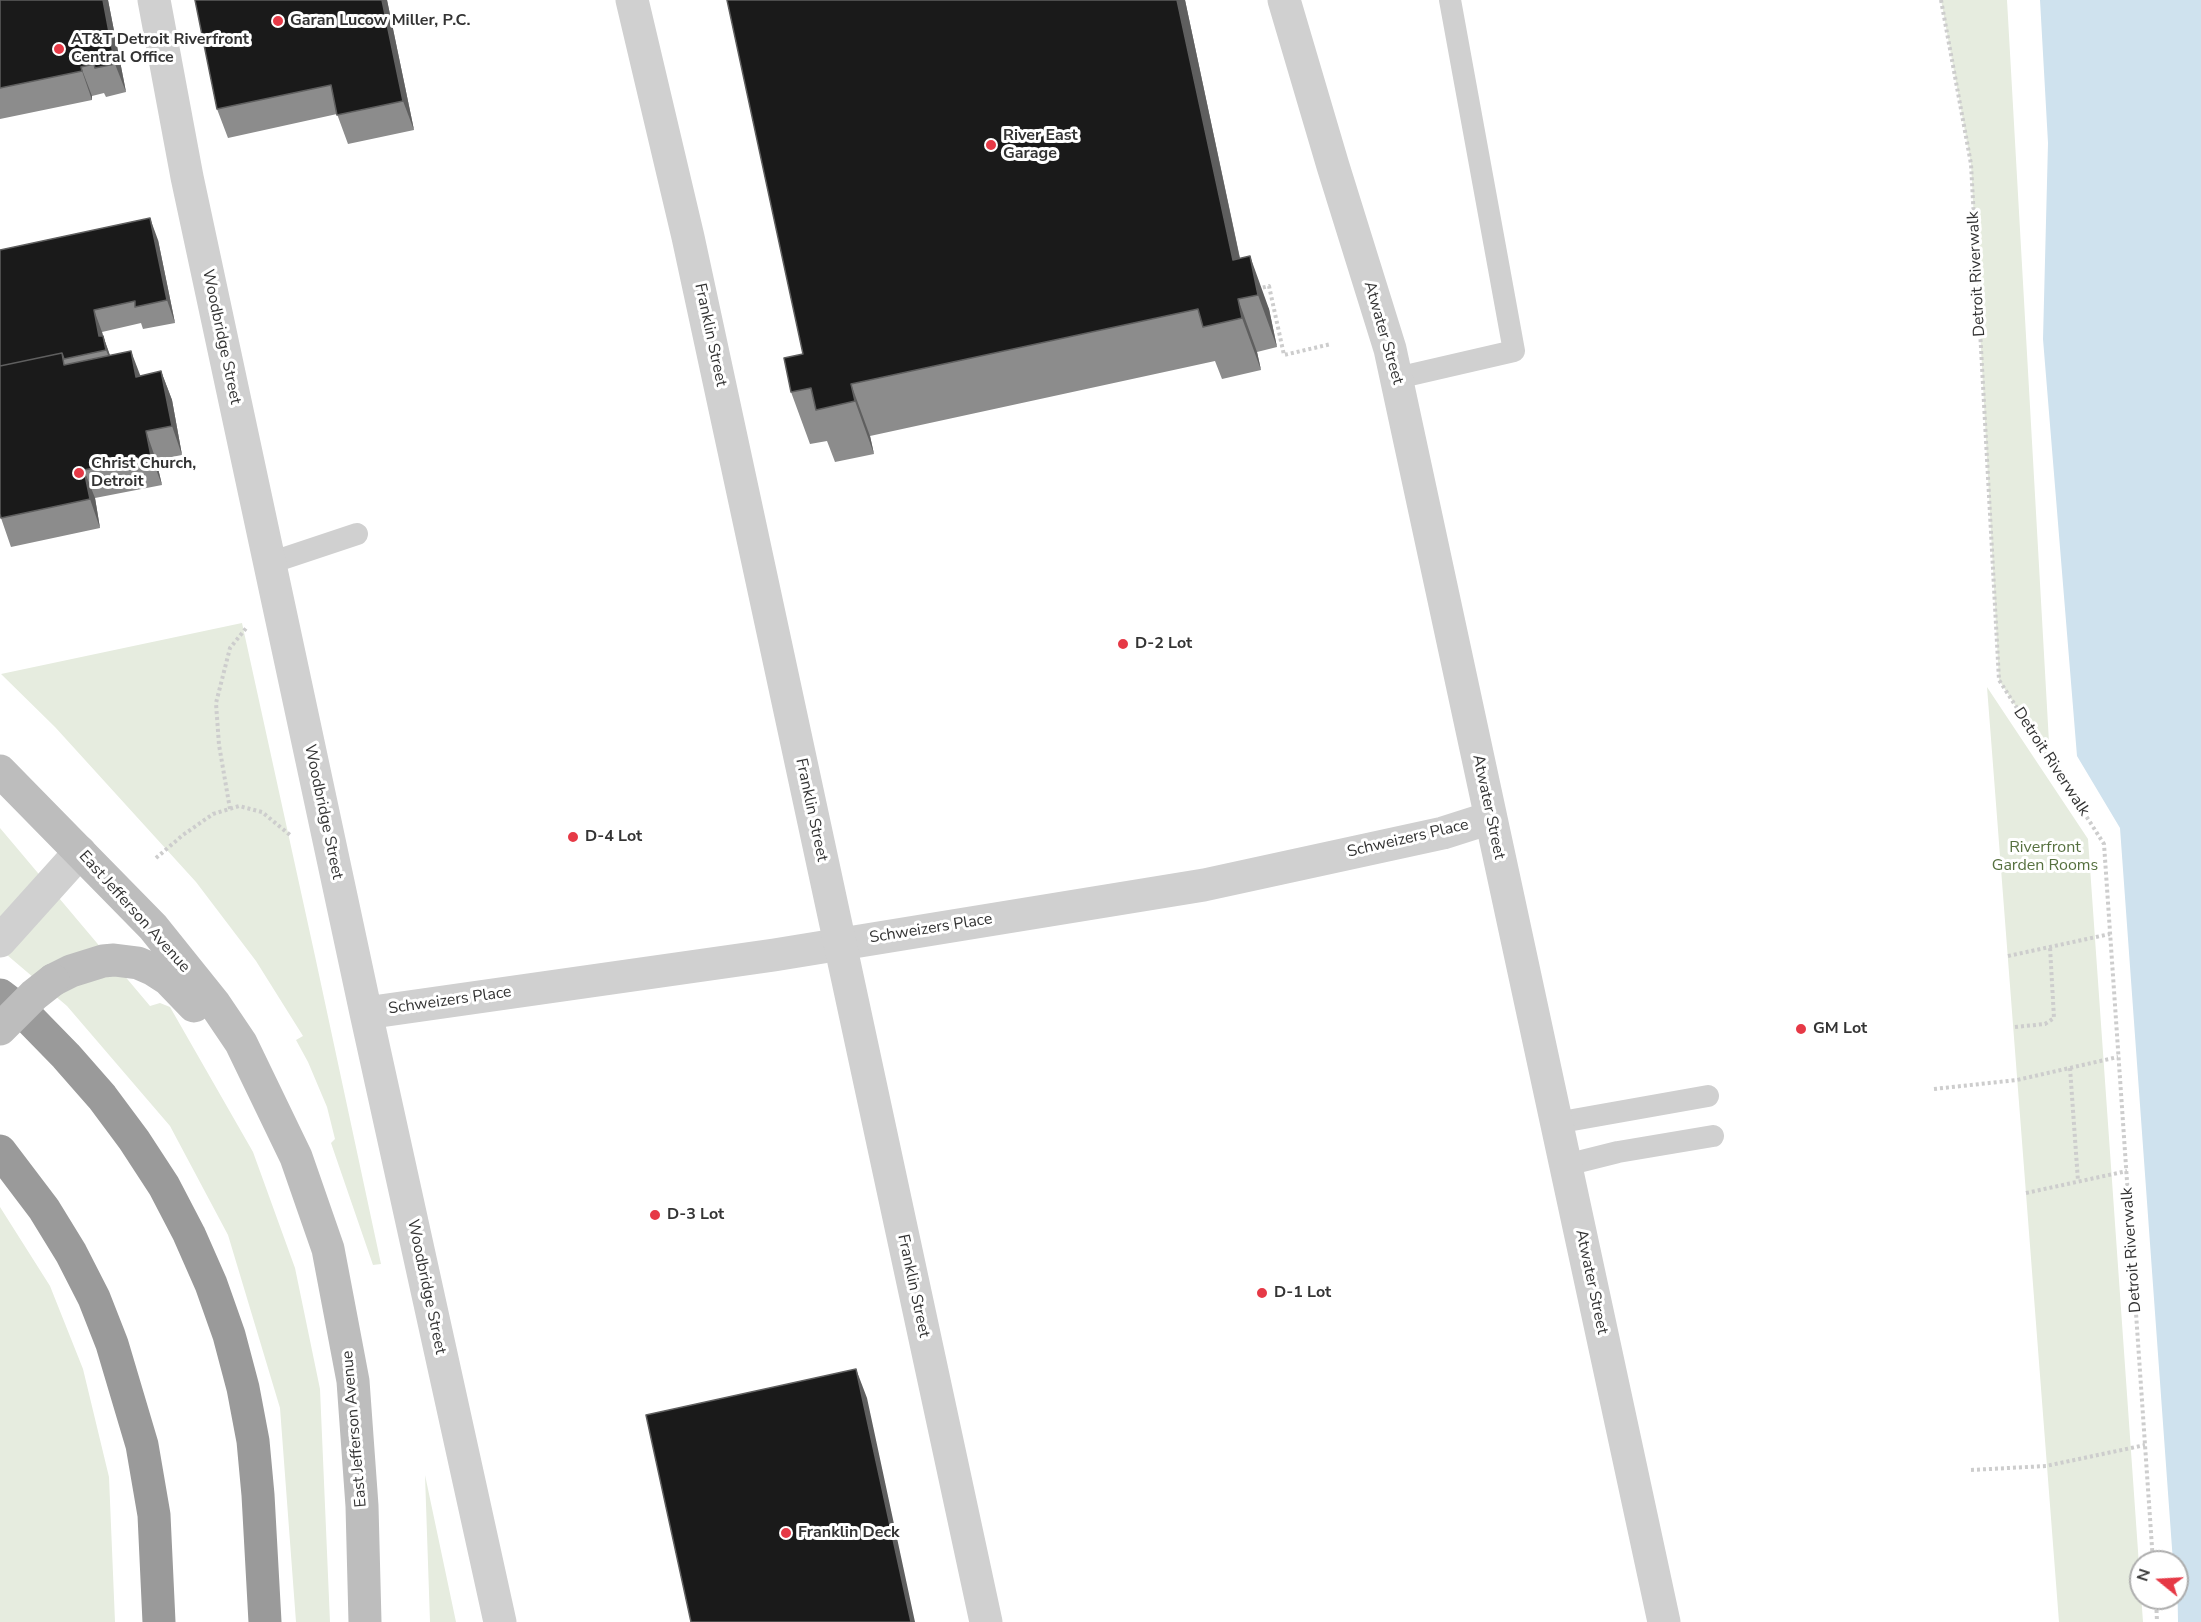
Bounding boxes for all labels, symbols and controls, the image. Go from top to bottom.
place label: Garan Lucow Miller, P.C. [290,11,471,31]
marker: Garan Lucow Miller, P.C. [271,14,285,28]
place label: AT&T Detroit Riverfront Central Office [71,30,249,68]
marker: AT&T Detroit Riverfront Central Office [52,42,66,56]
place label: River East Garage [1003,126,1078,164]
marker: River East Garage [984,138,998,152]
street label: Detroit Riverwalk [1964,211,1990,337]
street label: Woodbridge Street [197,268,245,406]
street label: Atwater Street [1359,279,1407,387]
street label: Franklin Street [690,282,730,388]
place label: Christ Church, Detroit [91,454,196,492]
marker: Christ Church, Detroit [72,466,86,480]
place label: D-2 Lot [1135,634,1192,654]
marker: D-2 Lot [1116,637,1130,651]
street label: Detroit Riverwalk [2009,704,2093,820]
street label: Woodbridge Street [299,743,347,881]
street label: Atwater Street [1468,753,1508,861]
street label: Franklin Street [791,757,831,863]
street label: Schweizers Place [1345,816,1471,862]
place label: D-4 Lot [585,827,642,847]
marker: D-4 Lot [566,830,580,844]
park label: Riverfront Garden Rooms [1992,838,2098,876]
street label: East Jefferson Avenue [74,847,194,977]
street label: Schweizers Place [868,910,994,948]
street label: Schweizers Place [387,983,513,1019]
place label: GM Lot [1813,1019,1867,1039]
marker: GM Lot [1794,1022,1808,1036]
street label: Detroit Riverwalk [2118,1187,2146,1313]
place label: D-3 Lot [667,1205,724,1225]
marker: D-3 Lot [648,1208,662,1222]
street label: Woodbridge Street [402,1218,450,1356]
street label: Atwater Street [1571,1228,1611,1336]
street label: Franklin Street [893,1233,933,1339]
place label: D-1 Lot [1274,1283,1331,1303]
marker: D-1 Lot [1255,1286,1269,1300]
street label: East Jefferson Avenue [339,1350,371,1508]
place label: Franklin Deck [798,1523,900,1543]
marker: Franklin Deck [779,1526,793,1540]
north arrow [2129,1550,2189,1610]
text: N [2131,1566,2156,1584]

